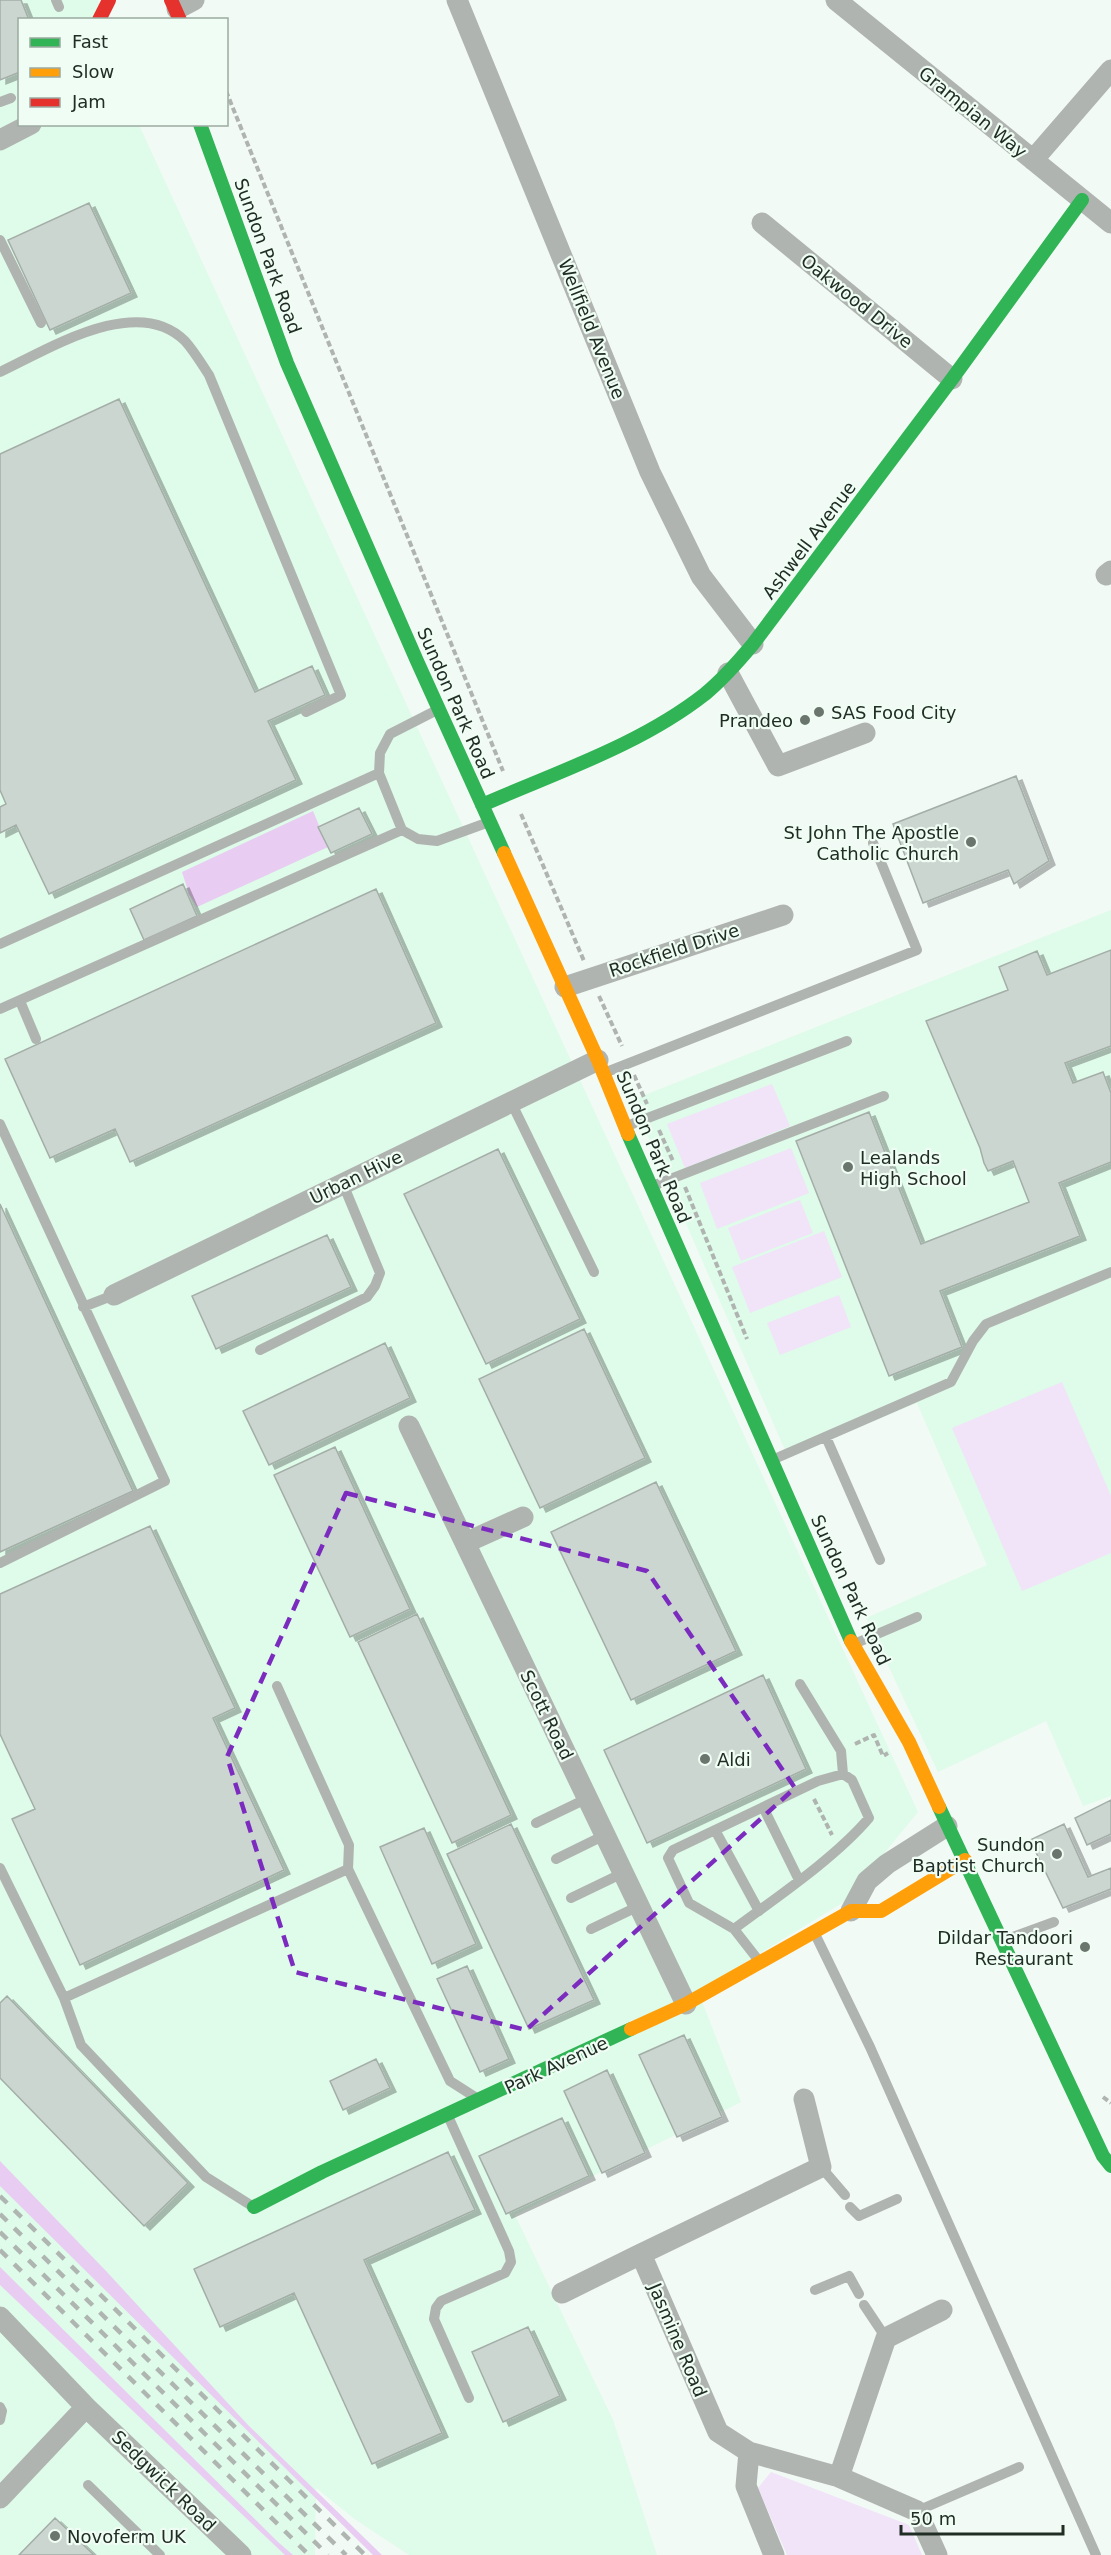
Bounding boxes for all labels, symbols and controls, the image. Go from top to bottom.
legend [18,18,228,126]
text: Fast [72,31,108,52]
text: Slow [72,61,114,82]
street label: Grampian Way [915,62,1031,162]
text: Jam [71,91,106,112]
street label: Sundon Park Road [230,176,306,336]
street label: Oakwood Drive [797,250,917,352]
street label: Wellfield Avenue [554,256,630,402]
street label: Ashwell Avenue [758,477,860,603]
street label: Sundon Park Road [413,624,499,782]
place label: SAS Food City [831,702,957,723]
marker: SAS Food City [812,705,826,719]
place label: Prandeo [719,710,793,731]
marker: Prandeo [798,713,812,727]
place label: St John The Apostle Catholic Church [783,822,959,864]
marker: St John The Apostle Catholic Church [964,835,978,849]
street label: Rockfield Drive [606,919,742,981]
street label: Sundon Park Road [612,1068,696,1226]
street label: Urban Hive [306,1146,406,1208]
place label: Lealands High School [860,1147,967,1189]
marker: Lealands High School [841,1160,855,1174]
street label: Sundon Park Road [807,1511,895,1669]
street label: Scott Road [516,1667,578,1763]
place label: Aldi [717,1749,751,1770]
marker: Aldi [698,1752,712,1766]
place label: Sundon Baptist Church [912,1834,1045,1876]
marker: Sundon Baptist Church [1050,1847,1064,1861]
place label: Dildar Tandoori Restaurant [937,1927,1073,1969]
marker: Dildar Tandoori Restaurant [1078,1940,1092,1954]
street label: Park Avenue [501,2032,611,2098]
street label: Jasmine Road [644,2279,711,2400]
street label: Sedgwick Road [108,2426,220,2536]
scale bar [901,2498,1063,2536]
text: 50 m [910,2508,956,2529]
place label: Novoferm UK [67,2526,187,2547]
marker: Novoferm UK [48,2529,62,2543]

